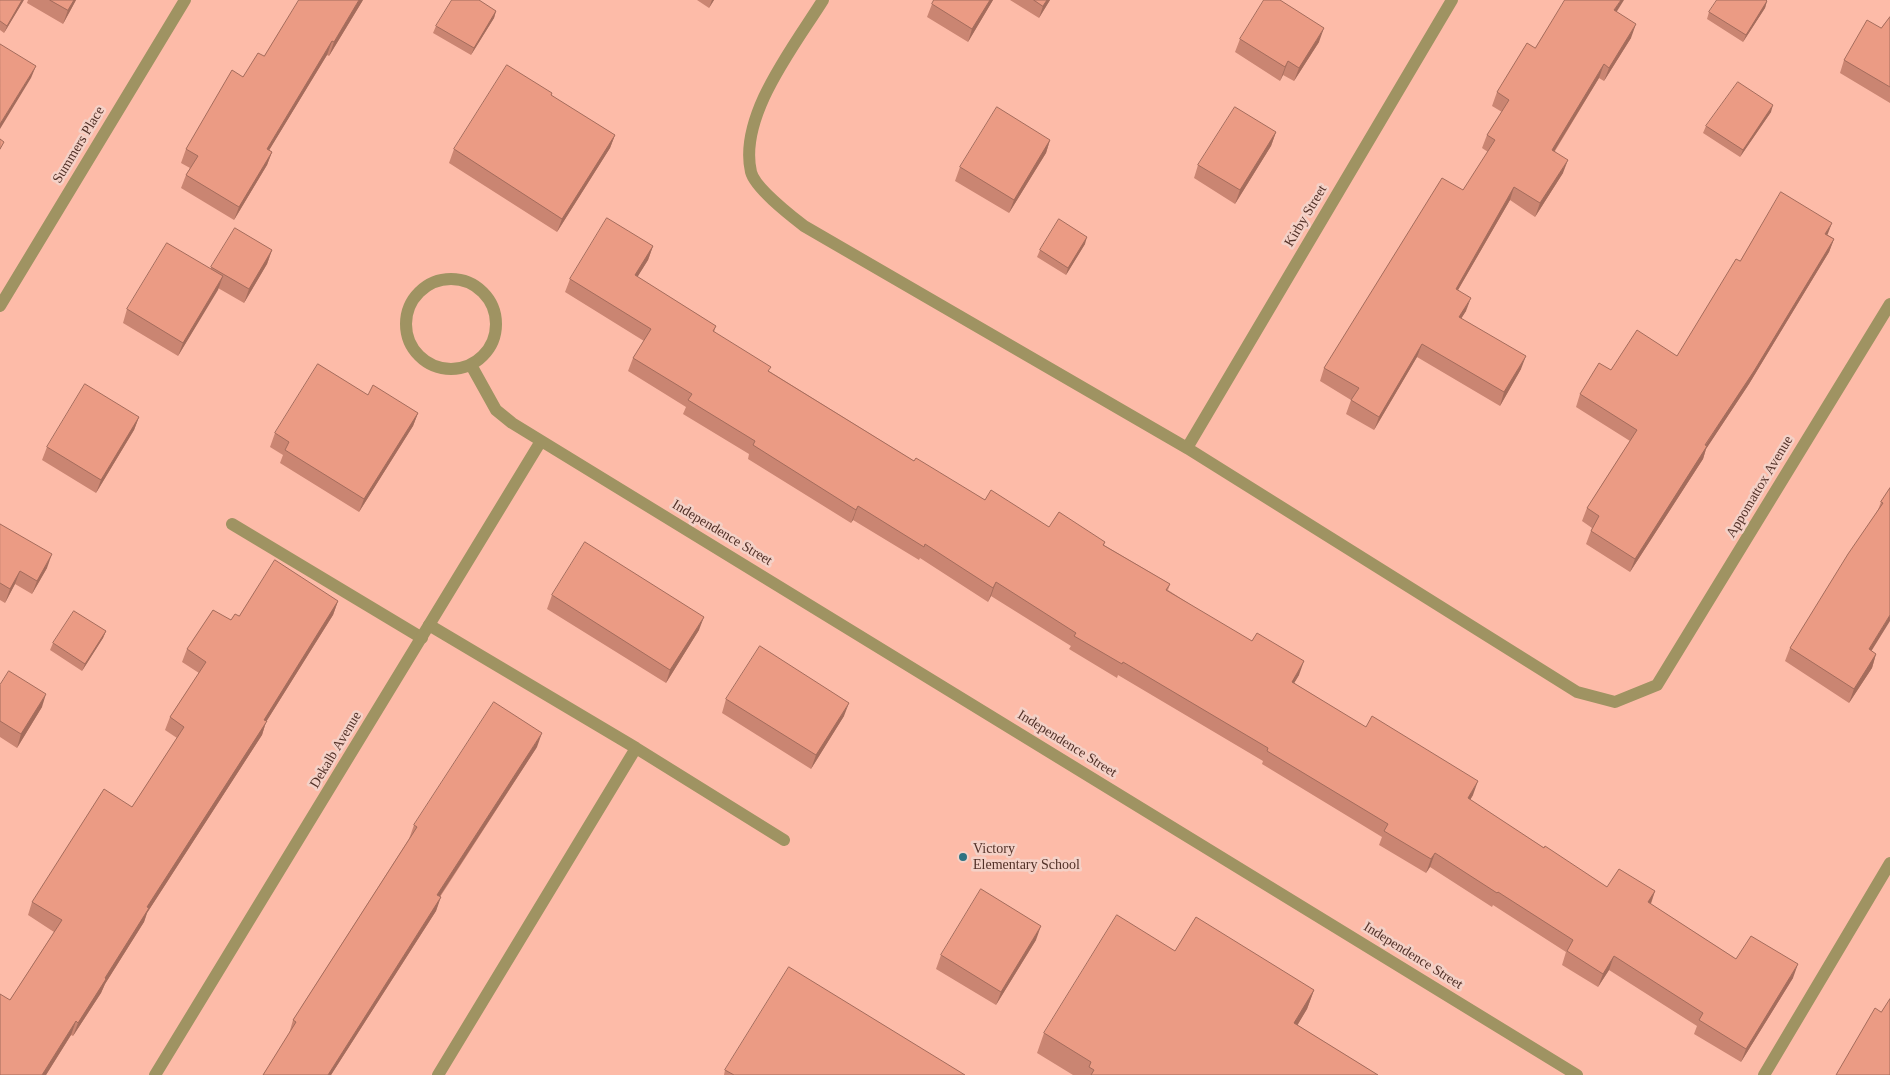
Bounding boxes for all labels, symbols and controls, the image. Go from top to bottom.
street label: Summers Place [49,104,109,186]
street label: Kirby Street [1281,182,1331,250]
street label: Appomattox Avenue [1723,433,1797,541]
street label: Independence Street [669,496,775,570]
street label: Independence Street [1014,707,1120,781]
street label: Dekalb Avenue [307,709,365,791]
place label: Victory Elementary School [973,841,1080,874]
marker: Victory Elementary School [957,851,969,863]
street label: Independence Street [1360,919,1466,993]

